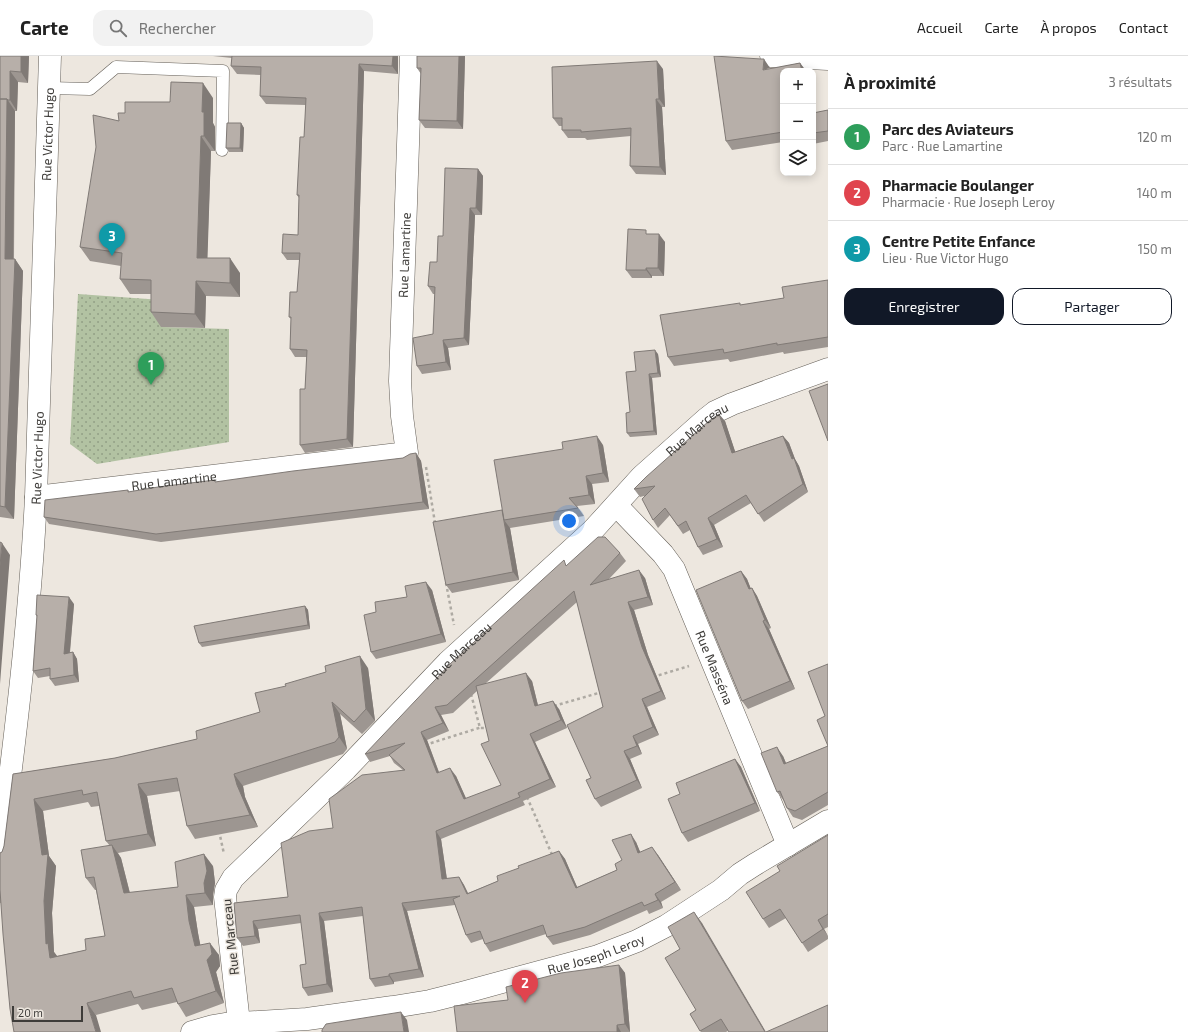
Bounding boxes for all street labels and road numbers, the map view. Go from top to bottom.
street label: Rue Victor Hugo [38,87,57,181]
street label: Rue Lamartine [395,212,414,298]
street label: Rue Marceau [662,399,731,459]
street label: Rue Victor Hugo [28,411,47,505]
street label: Rue Lamartine [131,468,218,494]
street label: Rue Marceau [428,619,495,683]
street label: Rue Masséna [692,628,737,707]
street label: Rue Marceau [218,898,242,976]
street label: Rue Joseph Leroy [546,930,647,977]

